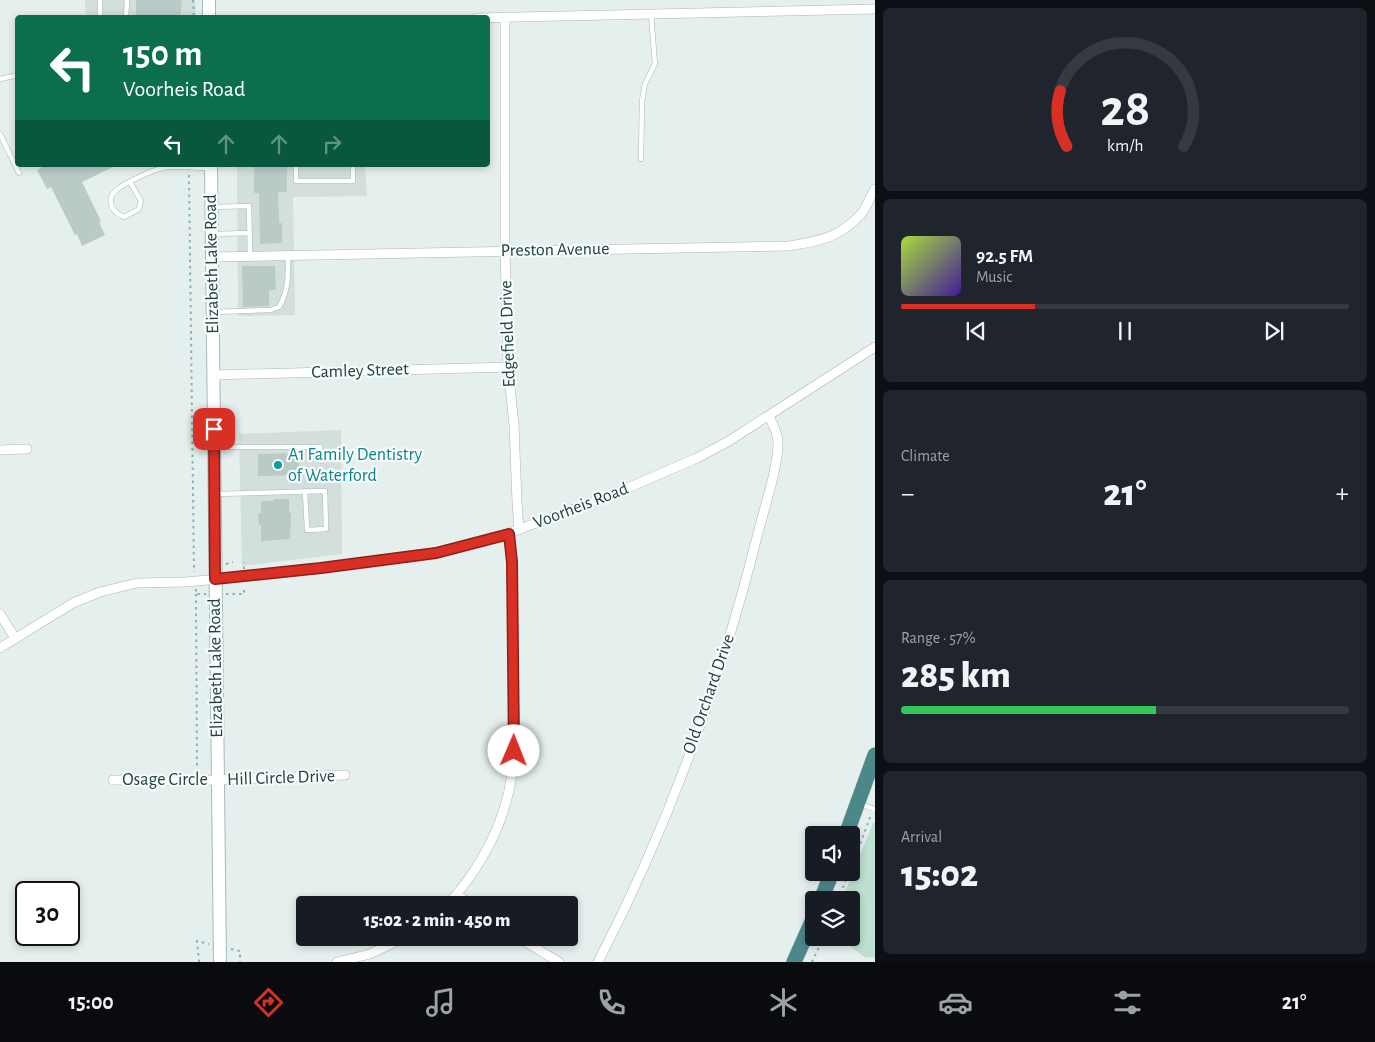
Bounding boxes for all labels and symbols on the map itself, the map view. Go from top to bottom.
street label: Elizabeth Lake Road [202,194,222,334]
street label: Preston Avenue [500,240,610,260]
street label: Edgefield Drive [497,280,519,388]
street label: Camley Street [311,360,409,382]
pin [193,408,235,450]
place label: A1 Family Dentistry of Waterford [288,446,423,485]
marker: A1 Family Dentistry of Waterford [272,459,284,471]
street label: Voorheis Road [531,480,631,532]
street label: Elizabeth Lake Road [206,598,226,738]
street label: Old Orchard Drive [680,632,738,756]
position arrow [487,724,539,776]
street label: Hill Circle Drive [227,767,335,789]
street label: Osage Circle [122,771,208,789]
speed limit sign: 30 [15,881,80,946]

